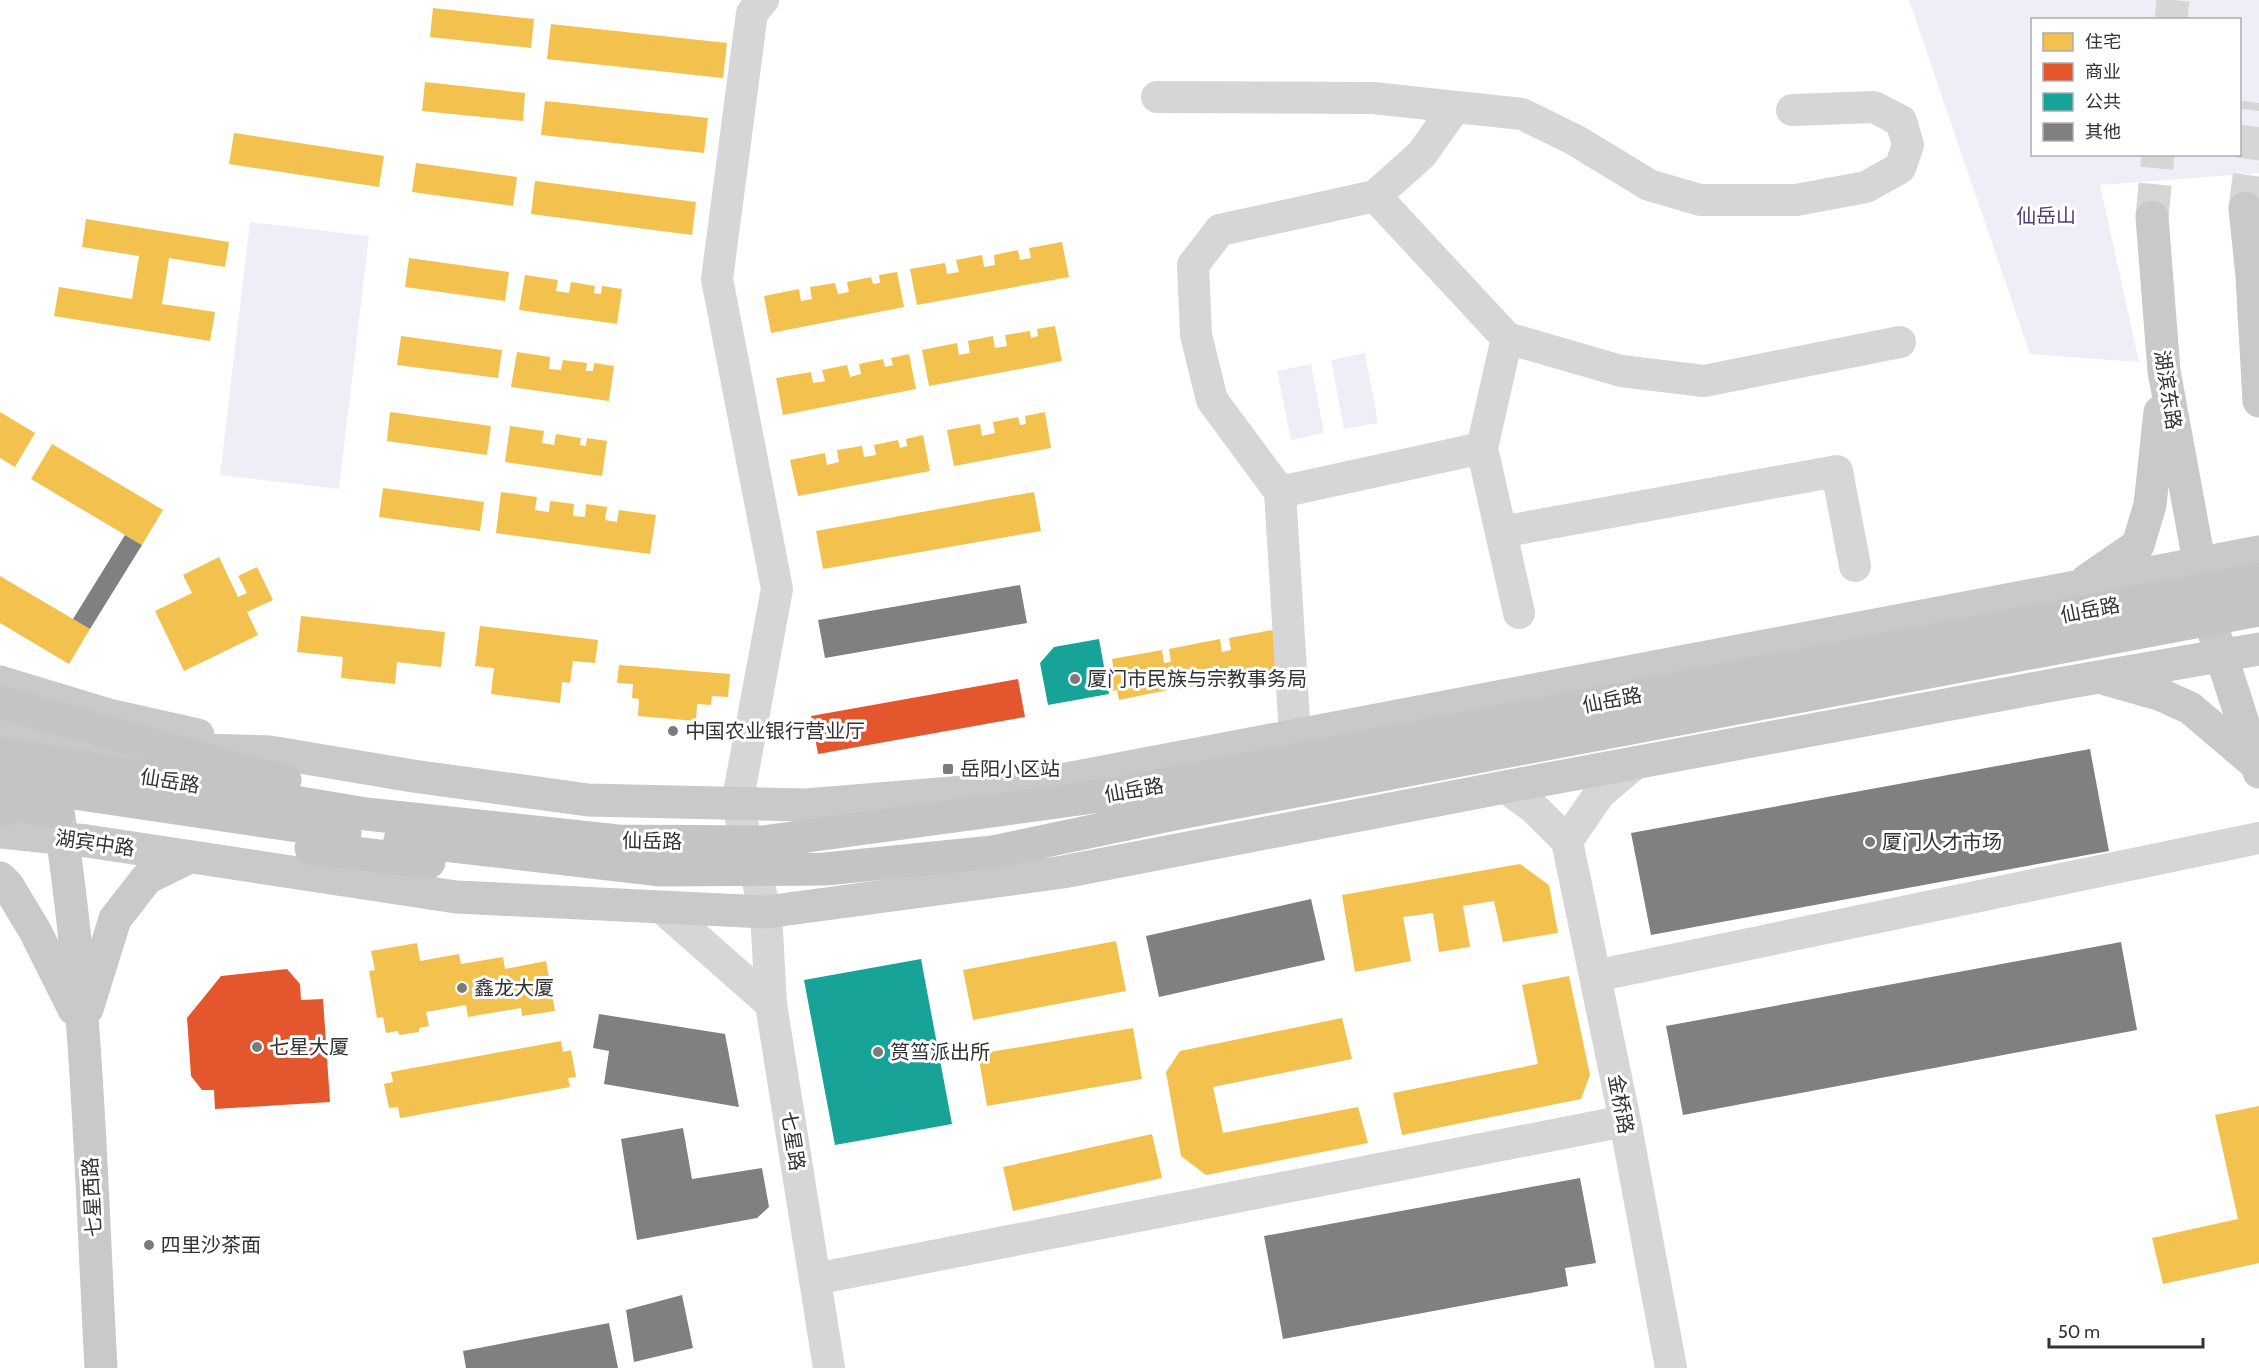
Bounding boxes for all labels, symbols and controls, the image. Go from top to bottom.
legend [2031,18,2241,156]
text: 住宅 [2085,31,2121,53]
text: 商业 [2085,61,2121,83]
text: 公共 [2085,91,2121,113]
text: 其他 [2085,121,2121,143]
park label: 仙岳山 [2016,204,2076,228]
street label: 湖滨东路 [2150,349,2186,431]
street label: 仙岳路 [2058,592,2122,628]
place label: 厦门市民族与宗教事务局 [1087,667,1307,691]
marker: 厦门市民族与宗教事务局 [1068,672,1082,686]
street label: 仙岳路 [1580,682,1644,718]
place label: 中国农业银行营业厅 [685,719,865,743]
marker: 中国农业银行营业厅 [666,724,680,738]
place label: 岳阳小区站 [960,757,1060,781]
marker: 岳阳小区站 [941,762,955,776]
street label: 仙岳路 [138,764,202,798]
street label: 仙岳路 [1102,773,1166,807]
street label: 湖宾中路 [54,826,136,860]
street label: 仙岳路 [622,828,682,854]
place label: 厦门人才市场 [1882,830,2002,854]
marker: 厦门人才市场 [1863,835,1877,849]
place label: 鑫龙大厦 [474,976,554,1000]
marker: 鑫龙大厦 [455,981,469,995]
place label: 七星大厦 [269,1035,349,1059]
marker: 七星大厦 [250,1040,264,1054]
place label: 筼筜派出所 [890,1040,990,1064]
marker: 筼筜派出所 [871,1045,885,1059]
street label: 金桥路 [1603,1072,1639,1136]
street label: 七星路 [776,1109,810,1173]
street label: 七星西路 [78,1156,106,1238]
place label: 四里沙茶面 [161,1233,261,1257]
marker: 四里沙茶面 [142,1238,156,1252]
scale bar [2049,1311,2204,1349]
text: 50 m [2058,1321,2100,1343]

